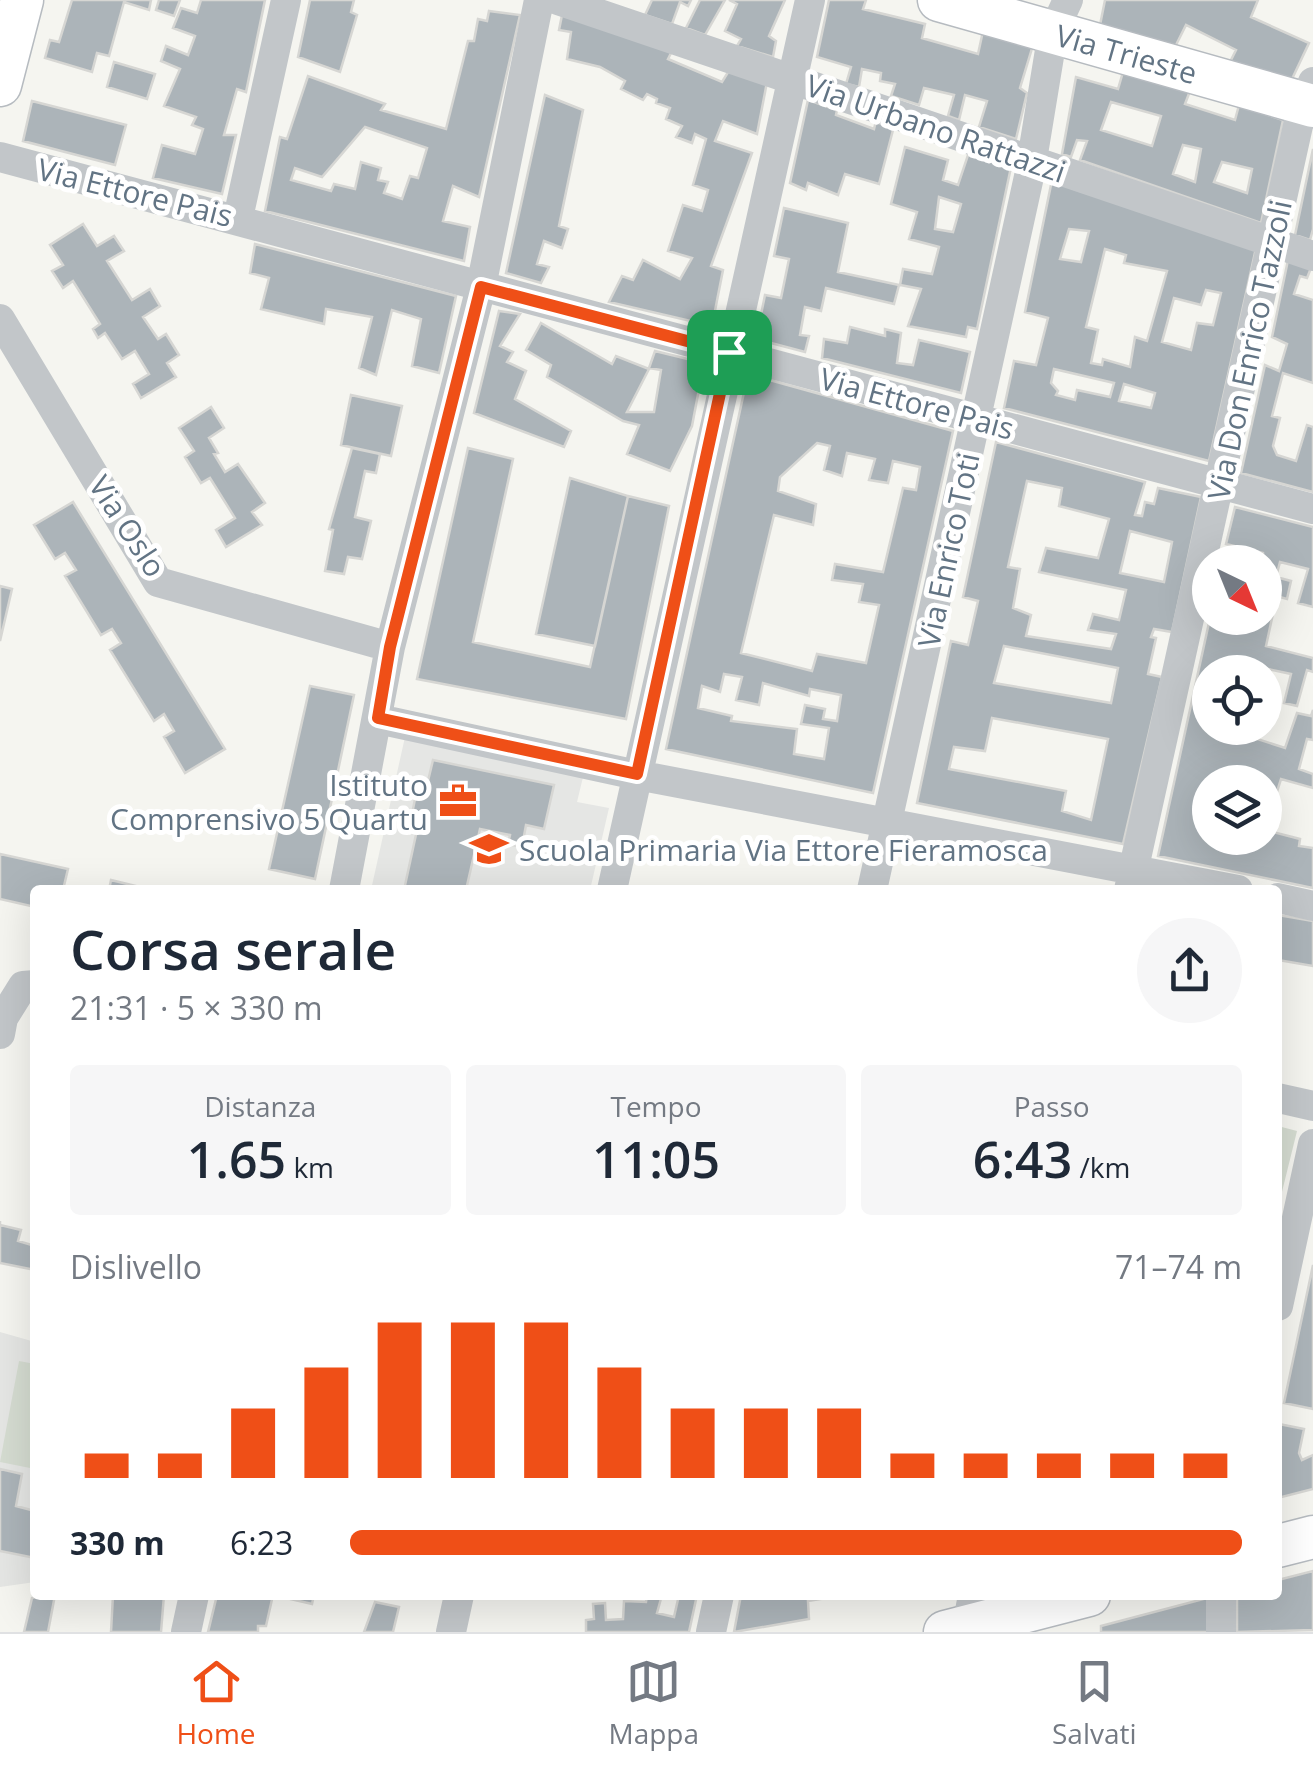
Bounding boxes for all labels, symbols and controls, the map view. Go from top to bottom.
street label: Via Trieste [1051,14,1202,93]
street label: Via Urbano Rattazzi [801,64,1071,192]
street label: Via Ettore Pais [33,148,237,236]
street label: Via Don Enrico Tazzoli [1197,196,1301,504]
pin [687,310,772,395]
icon: arrive [702,325,757,380]
street label: Via Ettore Pais [815,357,1019,449]
street label: Via Enrico Toti [907,449,989,651]
street label: Via Oslo [80,467,176,585]
north arrow [1192,545,1282,635]
map controls [1192,545,1282,855]
button: locate [1192,655,1282,745]
place label: Istituto Comprensivo 5 Quartu [110,764,428,839]
button: layers [1192,765,1282,855]
office icon: Istituto Comprensivo 5 Quartu [437,780,479,822]
school or university icon: Scuola Primaria Via Ettore Fieramosca [468,828,510,870]
place label: Scuola Primaria Via Ettore Fieramosca [519,829,1048,870]
text: Corsa serale [70,911,396,986]
button: share [1137,918,1242,1023]
text: 21:31 · 5 × 330 m [70,986,323,1029]
text: Distanza [204,1087,316,1125]
text: Tempo [610,1087,702,1125]
text: Passo [1014,1087,1090,1125]
text: 1.65 [187,1125,286,1193]
text: 11:05 [592,1125,720,1193]
text: 6:43 [973,1125,1072,1193]
text: km [286,1148,334,1186]
text: /km [1072,1148,1130,1186]
text: Dislivello [70,1245,202,1288]
text: 71–74 m [1115,1245,1242,1288]
text: 330 m [70,1521,165,1564]
text: 6:23 [230,1521,293,1564]
tab: Home [176,1654,256,1752]
tab: Mappa [609,1654,699,1752]
tab: Salvati [1052,1654,1137,1752]

